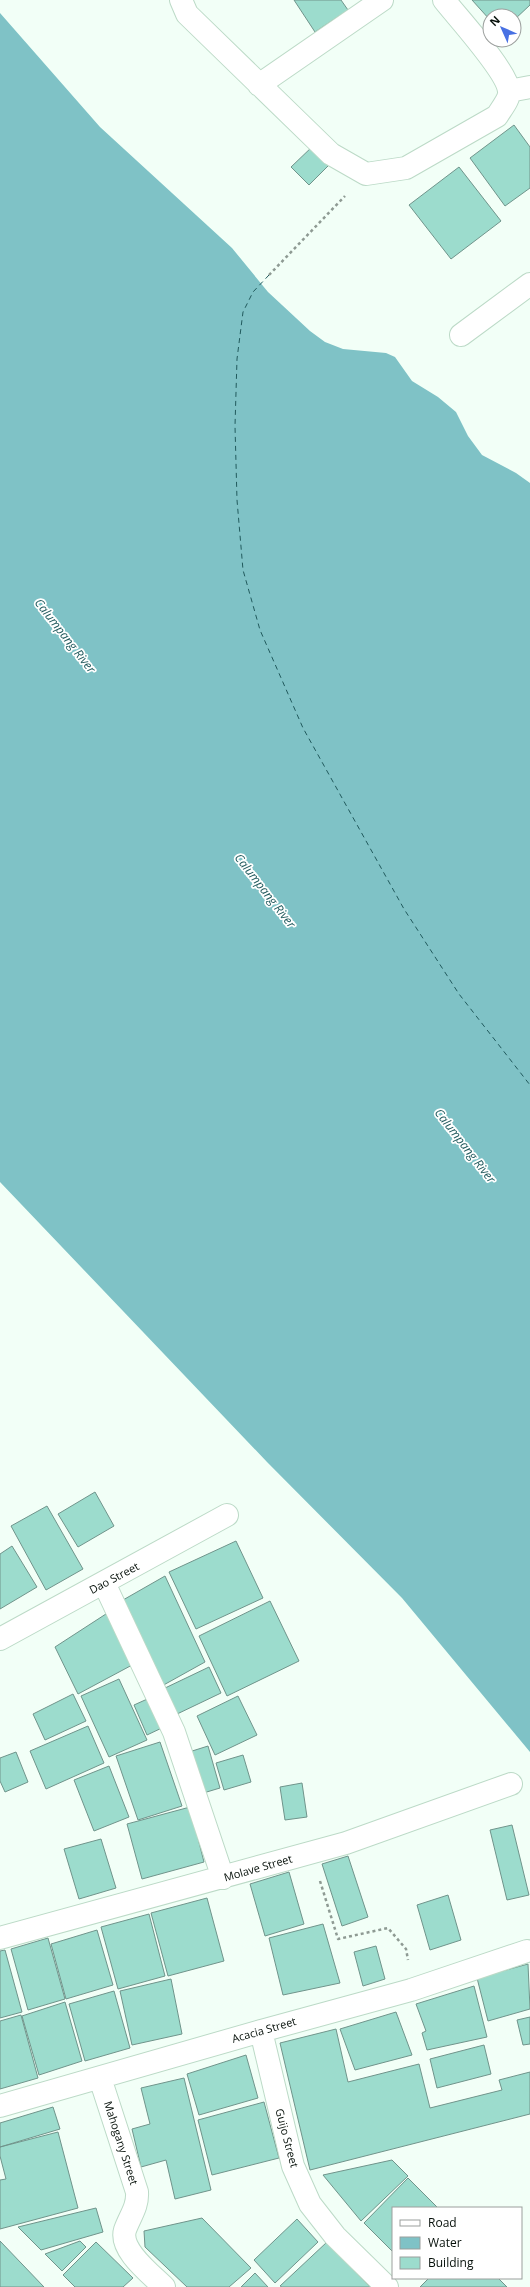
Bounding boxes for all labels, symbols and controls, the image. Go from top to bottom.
north arrow [482,8,522,48]
text: N [486,12,503,29]
water label: Calumpang River [31,595,101,678]
water label: Calumpang River [231,850,301,933]
water label: Calumpang River [431,1105,501,1188]
street label: Dao Street [86,1558,141,1597]
street label: Molave Street [222,1851,294,1884]
street label: Acacia Street [230,2013,298,2046]
street label: Mahogany Street [101,2099,142,2187]
street label: Guijo Street [272,2107,303,2169]
legend [392,2207,522,2279]
text: Road [428,2214,457,2231]
text: Water [428,2234,462,2251]
text: Building [428,2254,474,2271]

